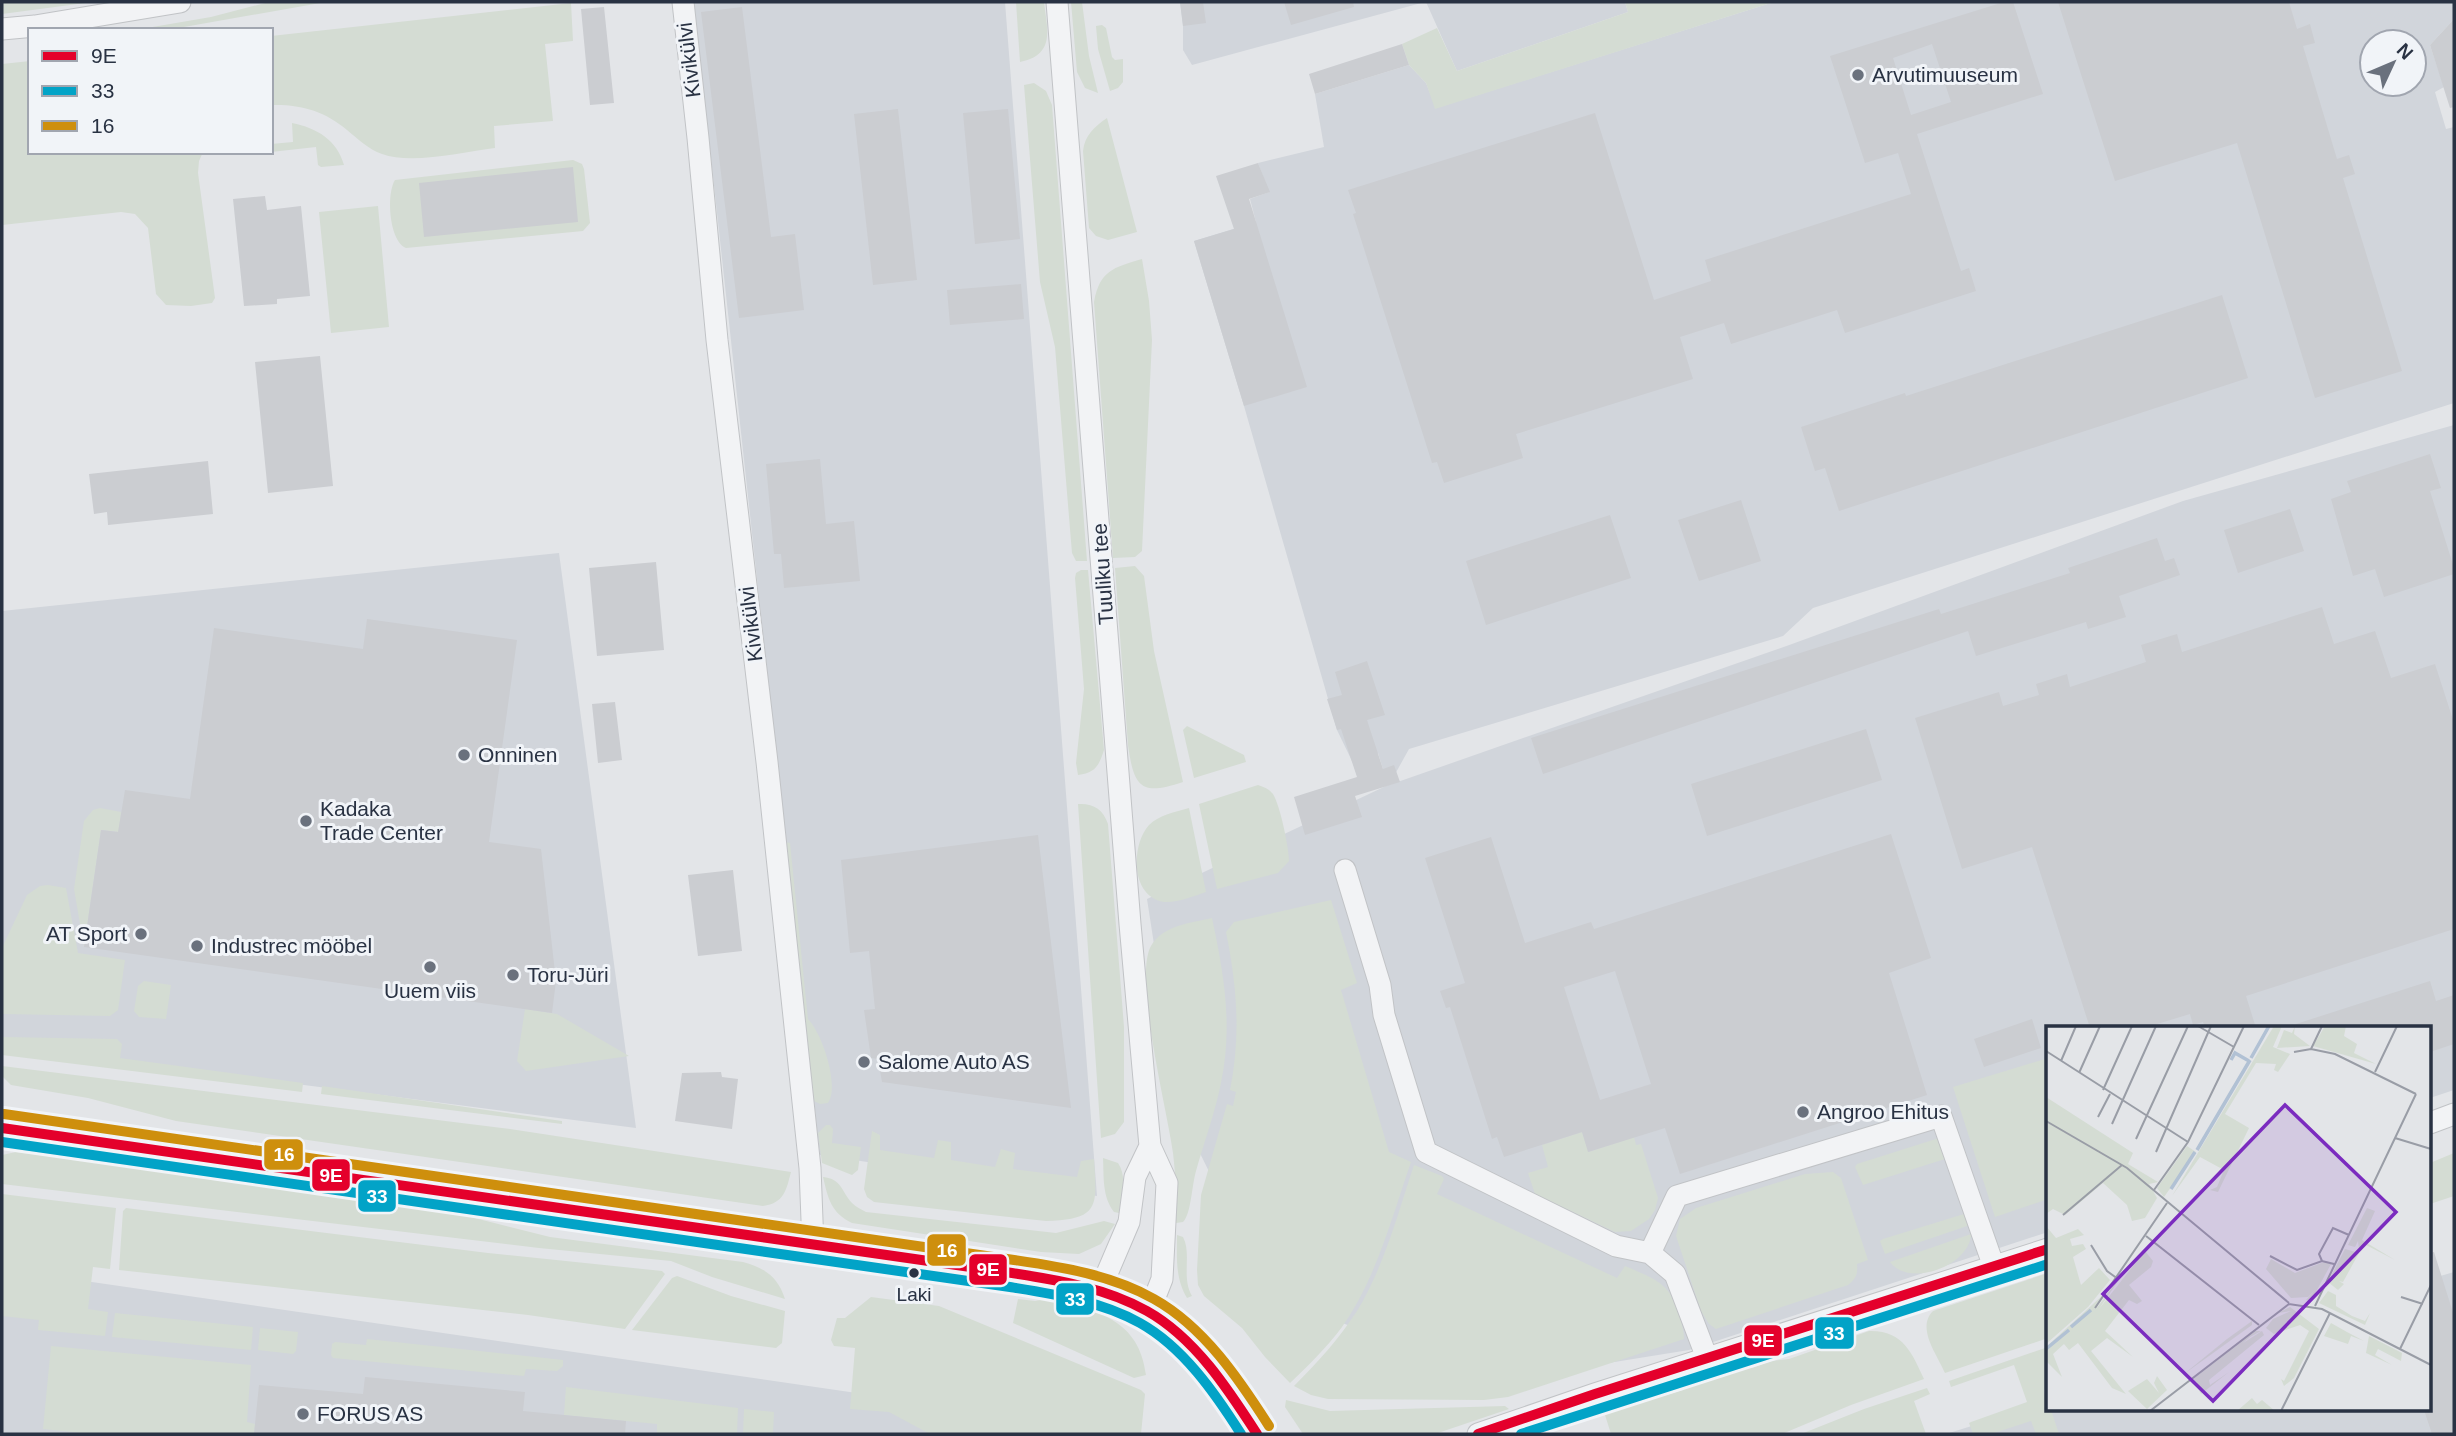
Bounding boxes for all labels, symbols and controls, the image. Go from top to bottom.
street label: Kivikülvi [672,21,705,99]
legend [28,28,273,154]
north arrow [2358,28,2428,98]
text: N [2393,39,2417,64]
text: 9E [91,44,117,67]
place label: Arvutimuuseum [1872,63,2018,86]
marker: Arvutimuuseum [1850,67,1866,83]
text: 33 [91,79,114,102]
text: 16 [91,114,114,137]
street label: Tuuliku tee [1087,522,1118,626]
street label: Kivikülvi [734,585,767,663]
place label: Onninen [478,743,557,766]
marker: Onninen [456,747,472,763]
place label: Kadaka Trade Center [320,797,443,844]
marker: Kadaka Trade Center [298,813,314,829]
place label: AT Sport [46,922,127,945]
marker: AT Sport [133,926,149,942]
place label: Industrec mööbel [211,934,372,957]
marker: Industrec mööbel [189,938,205,954]
marker: Uuem viis [422,959,438,975]
place label: Toru-Jüri [527,963,609,986]
marker: Toru-Jüri [505,967,521,983]
place label: Uuem viis [384,979,476,1002]
inset map [2046,1026,2432,1412]
place label: Salome Auto AS [878,1050,1030,1073]
marker: Salome Auto AS [856,1054,872,1070]
place label: Angroo Ehitus [1817,1100,1949,1123]
marker: Angroo Ehitus [1795,1104,1811,1120]
line badge: 16 [263,1138,304,1171]
text: 16 [273,1144,295,1165]
line badge: 9E [311,1158,351,1192]
text: 9E [319,1165,343,1186]
line badge: 33 [357,1179,397,1213]
text: 33 [366,1186,388,1207]
line badge: 16 [926,1233,967,1267]
text: 16 [936,1240,958,1261]
line badge: 9E [968,1253,1008,1286]
text: 9E [976,1259,1000,1280]
marker: Laki [907,1266,921,1280]
line badge: 33 [1055,1282,1095,1316]
place label: Laki [897,1284,931,1305]
text: 33 [1064,1289,1086,1310]
line badge: 33 [1814,1316,1855,1350]
text: 33 [1823,1323,1845,1344]
line badge: 9E [1743,1324,1783,1357]
text: 9E [1751,1330,1775,1351]
place label: FORUS AS [317,1402,423,1425]
marker: FORUS AS [295,1406,311,1422]

